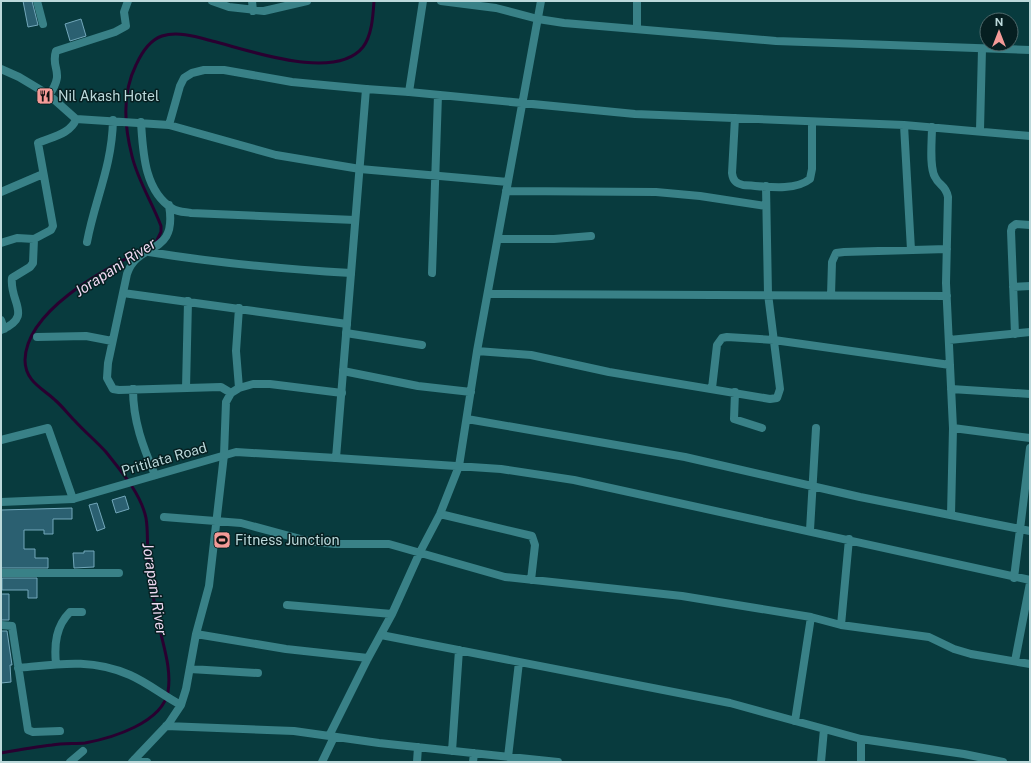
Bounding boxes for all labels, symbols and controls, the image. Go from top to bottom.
north arrow [979,12,1019,52]
text: N [995,16,1003,28]
restaurant icon: Nil Akash Hotel [35,86,55,106]
place label: Nil Akash Hotel [58,88,159,104]
water label: Jorapani River [71,234,159,300]
street label: Pritilata Road [119,439,209,479]
sports icon: Fitness Junction [212,530,232,550]
place label: Fitness Junction [235,532,340,548]
water label: Jorapani River [139,541,171,637]

